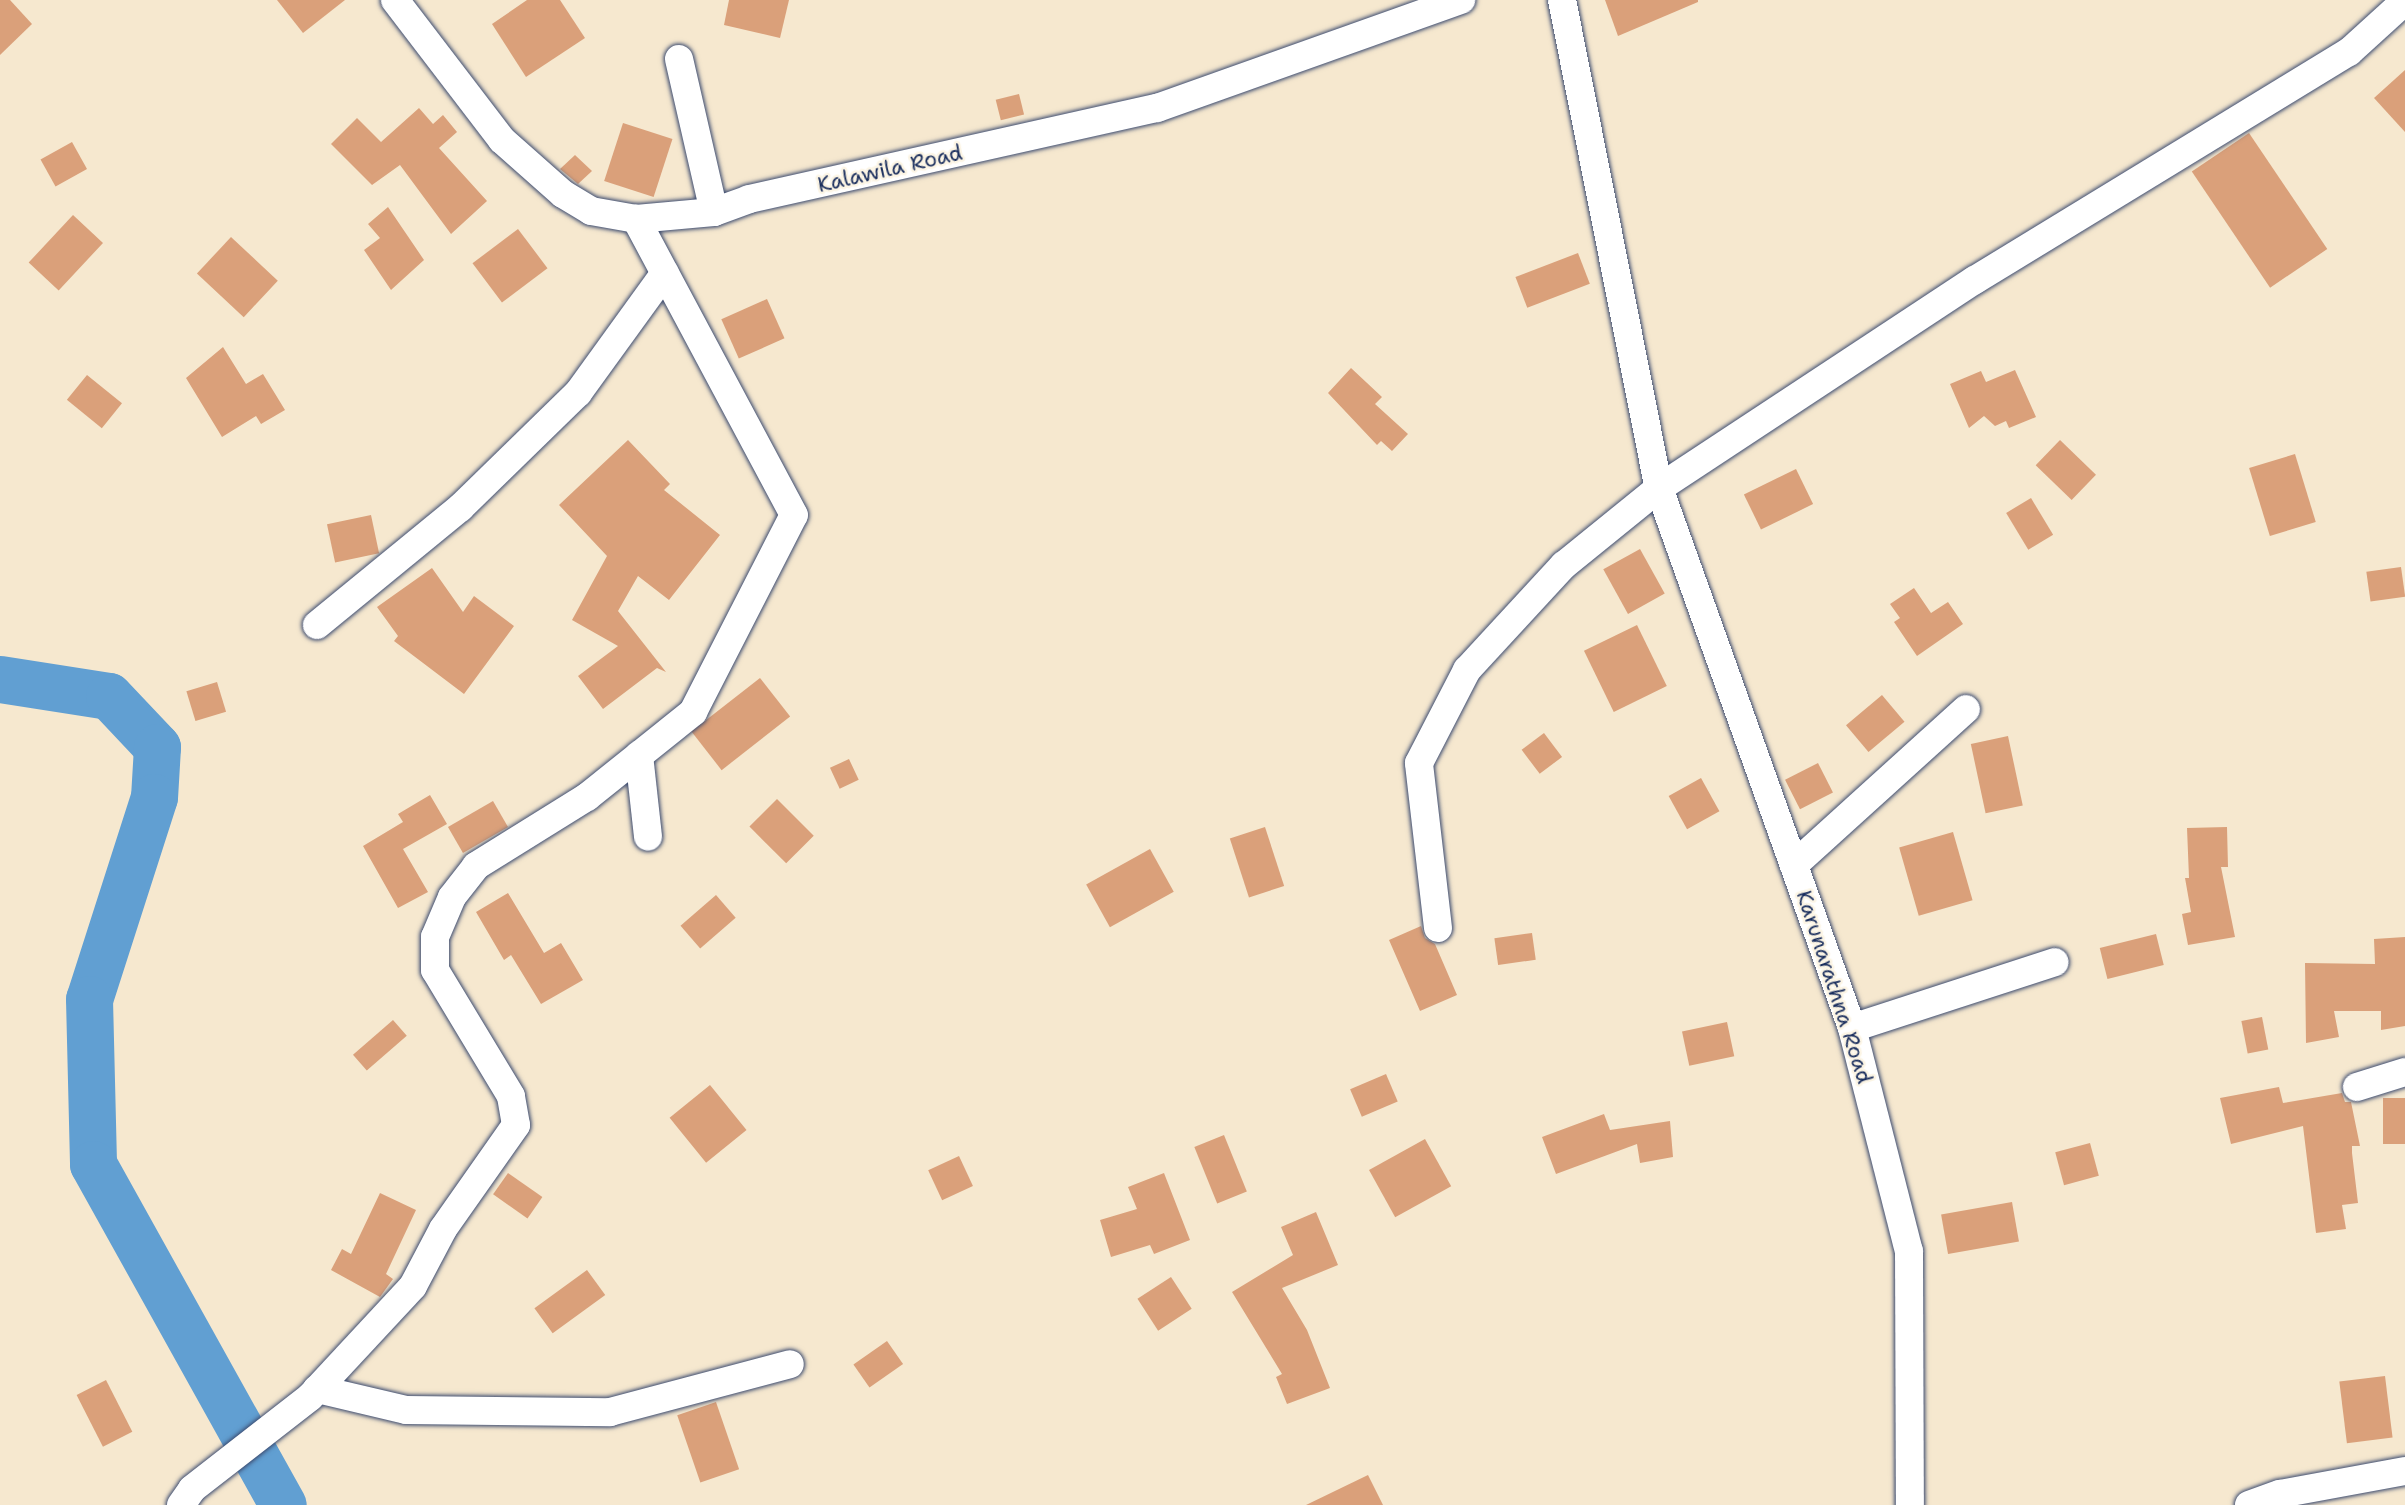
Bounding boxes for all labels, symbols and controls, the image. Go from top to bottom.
street label: Kalawila Road [815,140,965,198]
street label: Karunarathna Road [1791,887,1877,1087]

